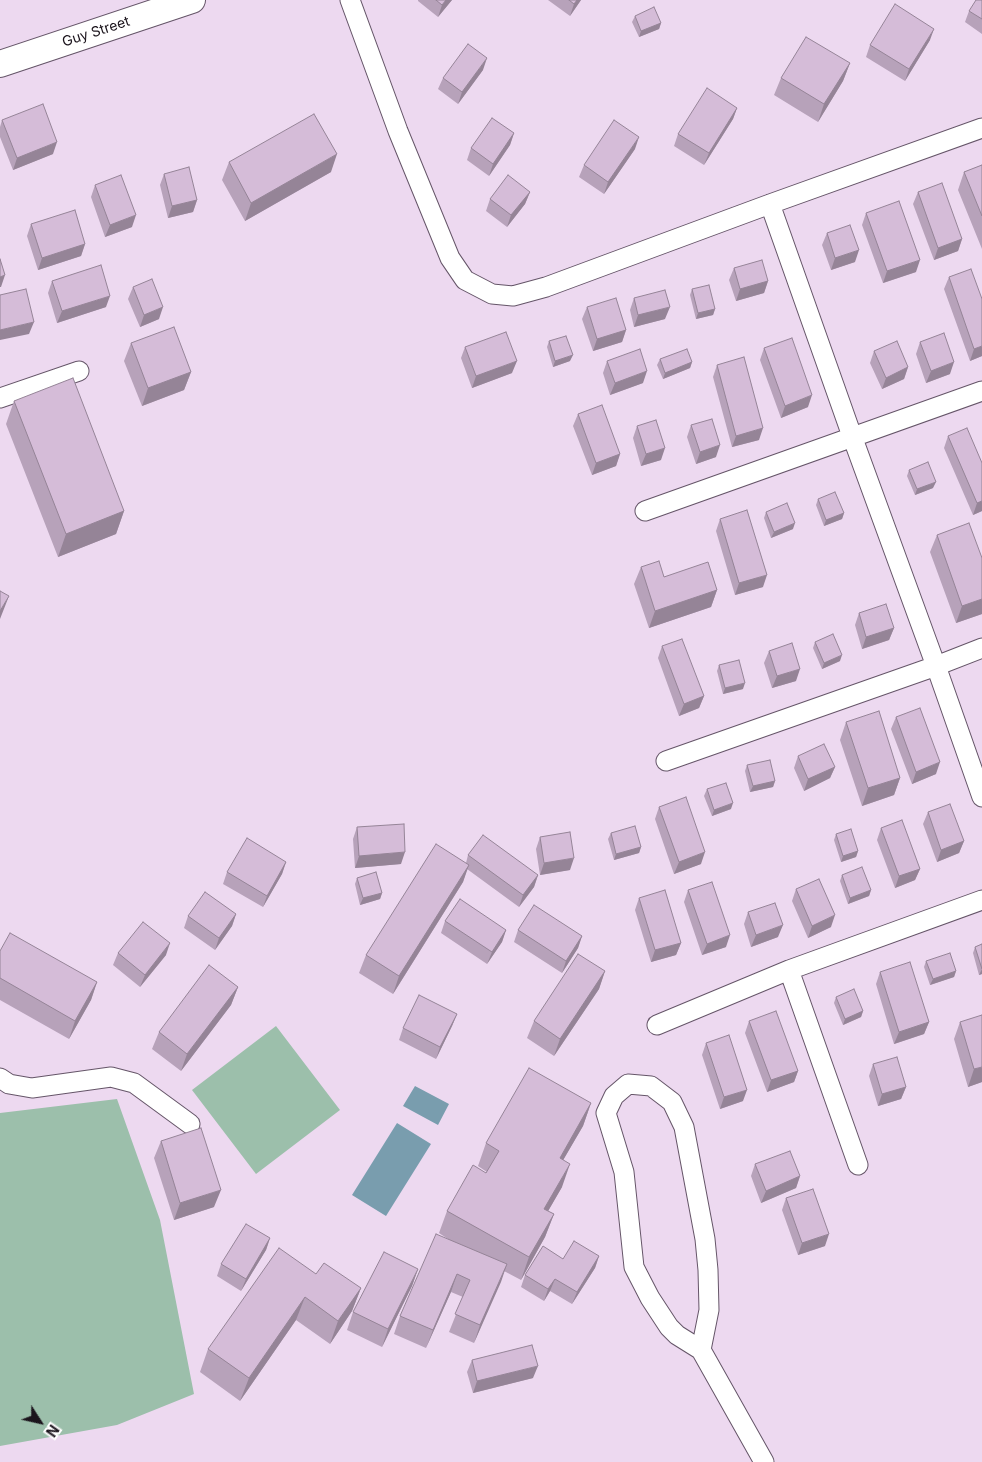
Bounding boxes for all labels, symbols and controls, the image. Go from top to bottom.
street label: Guy Street [60,13,132,51]
north arrow [15,1397,65,1447]
text: N [43,1422,63,1440]

